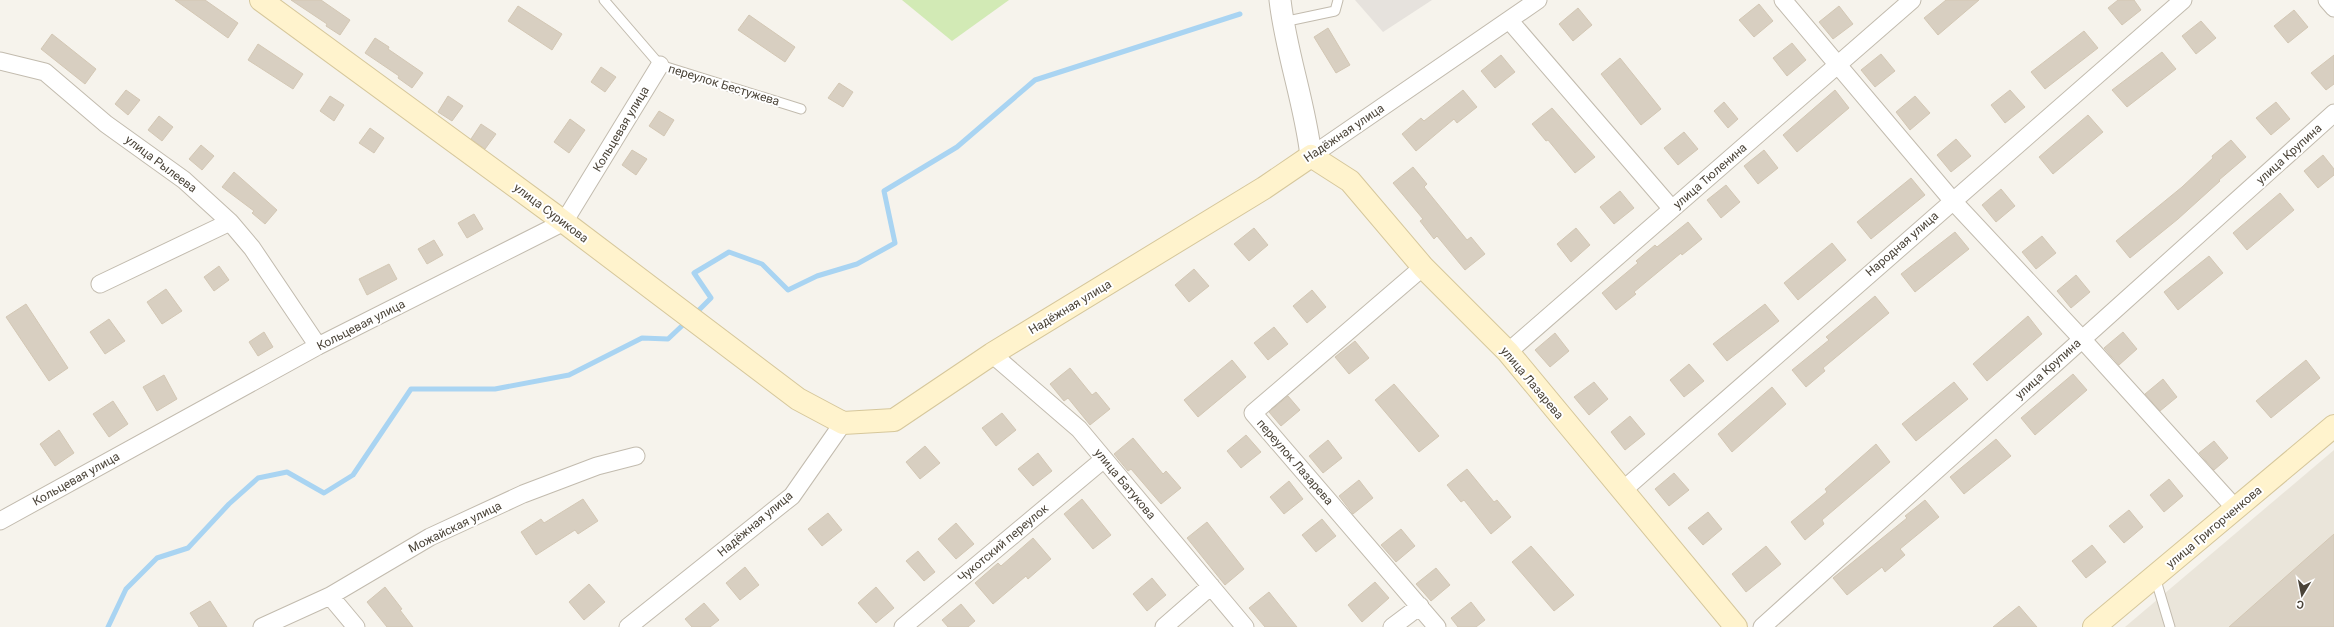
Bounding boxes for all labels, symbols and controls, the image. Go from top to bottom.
street label: переулок Бестужева [667,61,781,109]
street label: Кольцевая улица [590,84,652,174]
street label: Надёжная улица [1301,101,1387,165]
street label: улица Крупина [2253,121,2325,187]
street label: улица Рылеева [123,133,199,195]
street label: улица Тюленина [1670,140,1750,212]
street label: улица Сурикова [511,180,591,246]
street label: Народная улица [1863,209,1941,279]
street label: Надёжная улица [1026,277,1114,337]
street label: Кольцевая улица [315,297,407,353]
street label: улица Крупина [2012,336,2084,402]
street label: улица Лазарева [1498,344,1566,422]
street label: переулок Лазарева [1254,416,1336,508]
street label: улица Батукова [1091,446,1159,522]
street label: Кольцевая улица [30,449,122,509]
street label: улица Григорченкова [2164,483,2264,571]
street label: Надёжная улица [715,488,795,560]
street label: Можайская улица [406,498,504,556]
street label: Чукотский переулок [955,501,1052,585]
north arrow [2282,575,2322,615]
text: С [2296,597,2305,611]

